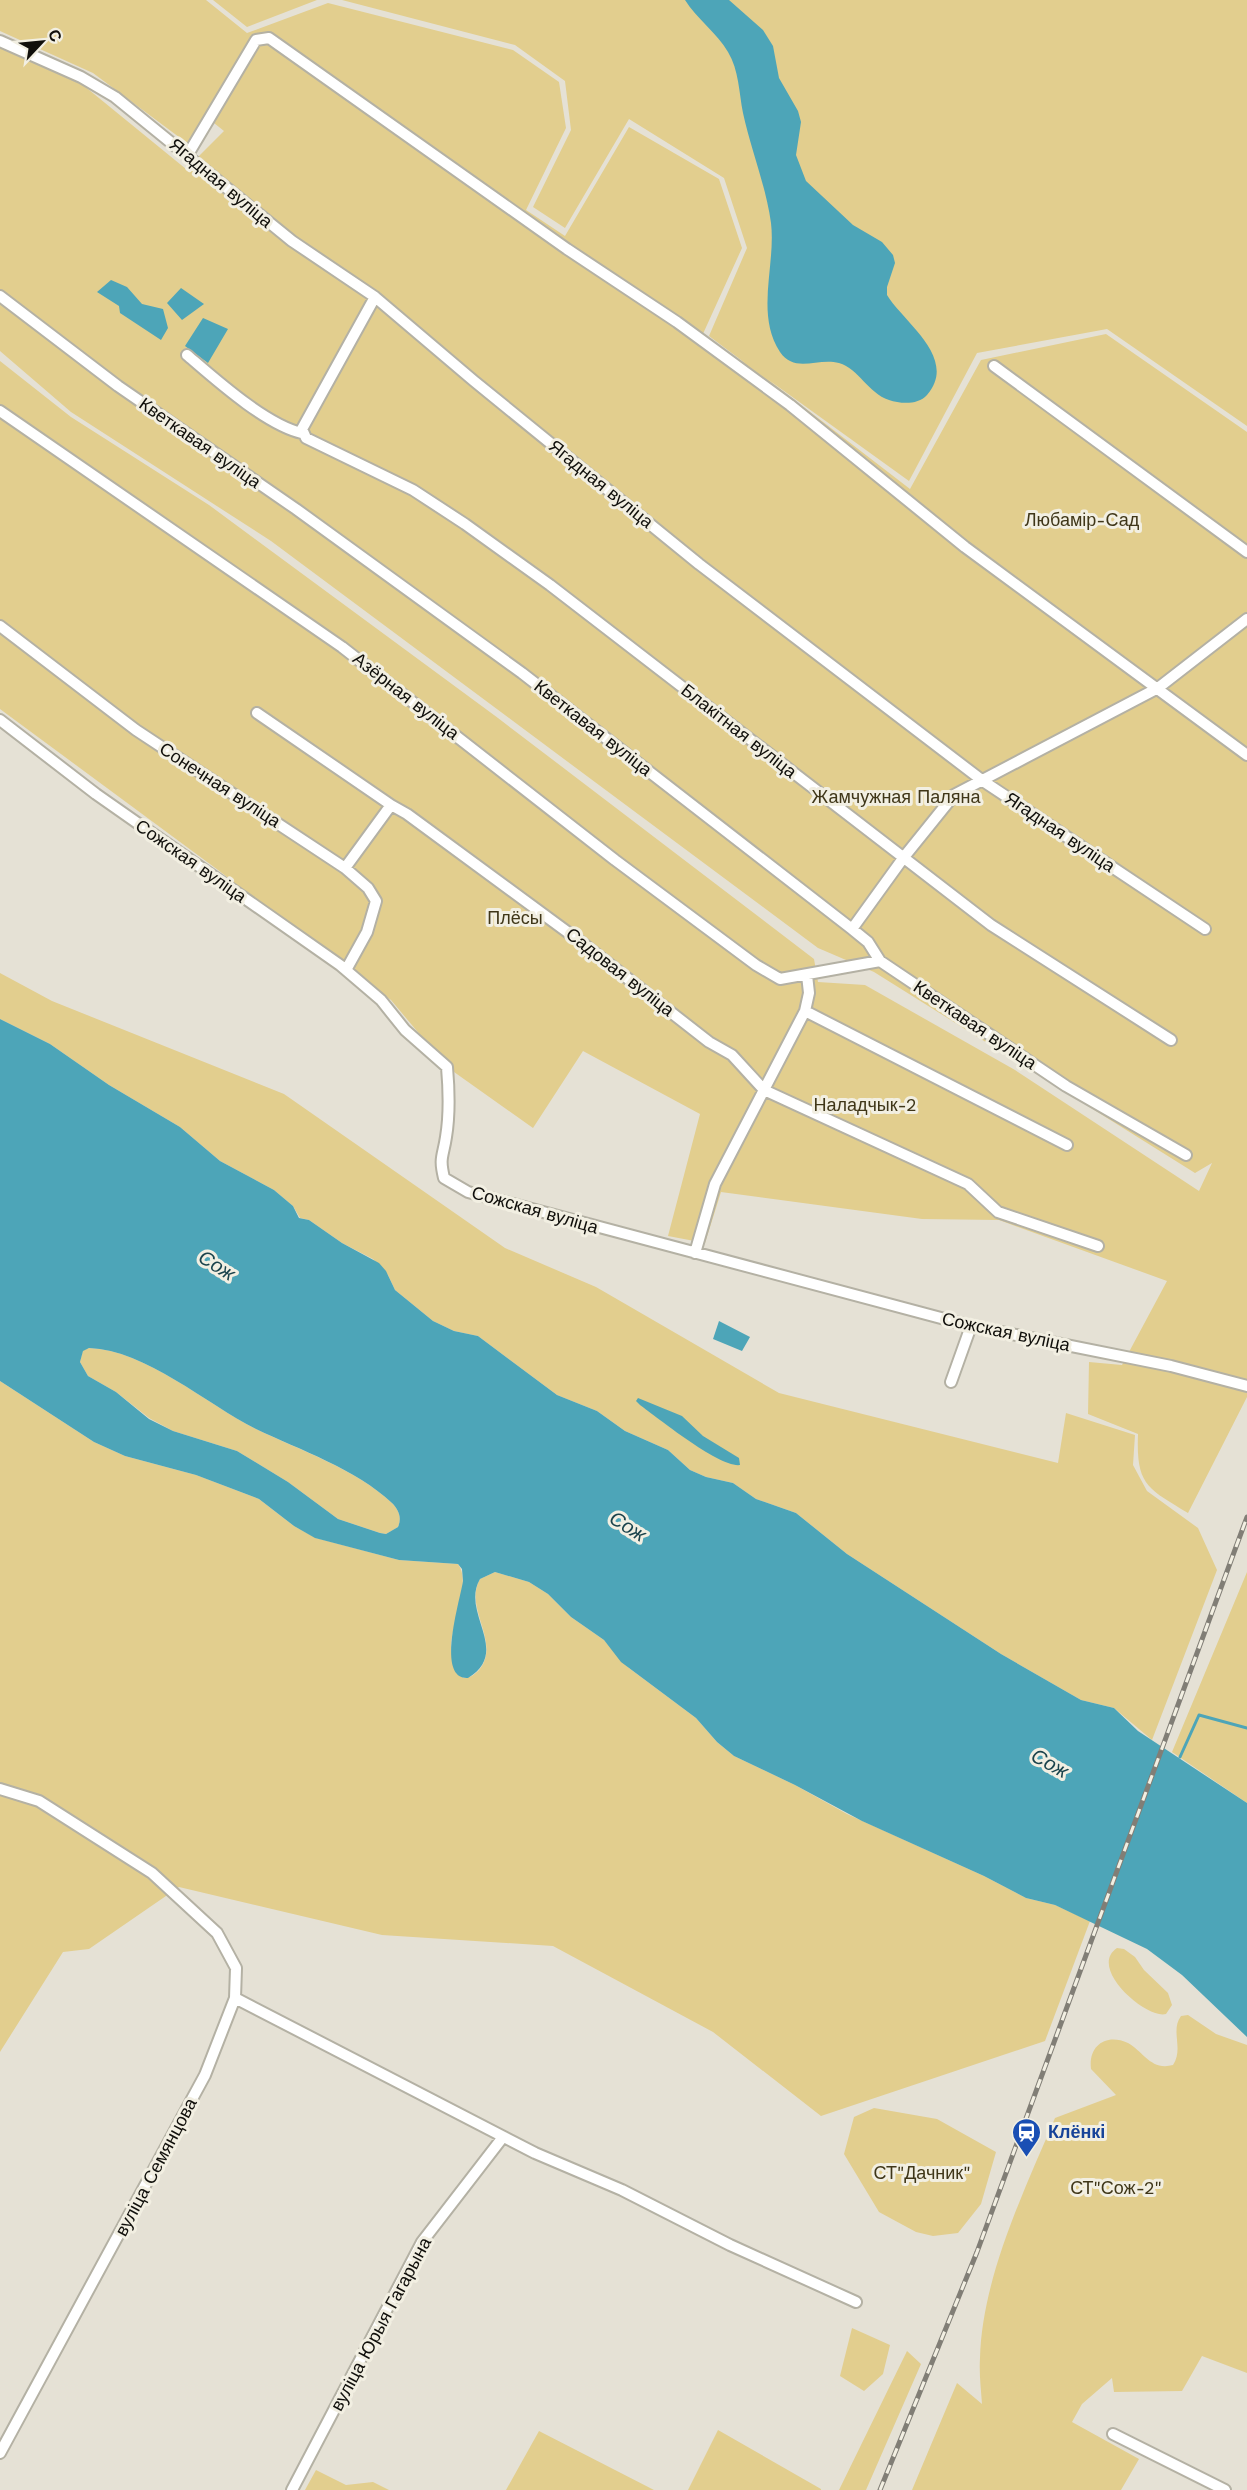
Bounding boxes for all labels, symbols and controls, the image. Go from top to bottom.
north arrow [12,12,72,72]
text: С [44,26,66,45]
street label: Ягадная вуліца [165,133,278,232]
street label: Кветкавая вуліца [135,393,266,493]
street label: Ягадная вуліца [545,435,658,533]
park label: Любамір-Сад [1025,509,1140,530]
street label: Азёрная вуліца [349,648,464,744]
street label: Кветкавая вуліца [530,675,657,781]
street label: Блакітная вуліца [677,679,802,783]
street label: Сонечная вуліца [156,738,286,832]
park label: Жамчужная Паляна [812,786,981,807]
street label: Ягадная вуліца [1001,787,1120,877]
street label: Сожская вуліца [132,815,252,907]
park label: Плёсы [487,907,543,928]
street label: Садовая вуліца [562,923,679,1021]
street label: Кветкавая вуліца [910,976,1042,1074]
park label: Наладчык-2 [813,1094,917,1115]
street label: Сожская вуліца [469,1181,602,1238]
water label: Сож [194,1245,241,1286]
street label: Сожская вуліца [940,1308,1073,1356]
water label: Сож [605,1506,652,1547]
water label: Сож [1027,1743,1074,1784]
street label: вуліца Семянцова [110,2093,201,2239]
station icon: Клёнкі [1011,2116,1043,2158]
place label: Клёнкі [1048,2121,1105,2142]
park label: СТ"Дачник" [874,2162,970,2183]
park label: СТ"Сож-2" [1070,2177,1162,2198]
street label: вуліца Юрыя Гагарына [326,2233,436,2414]

